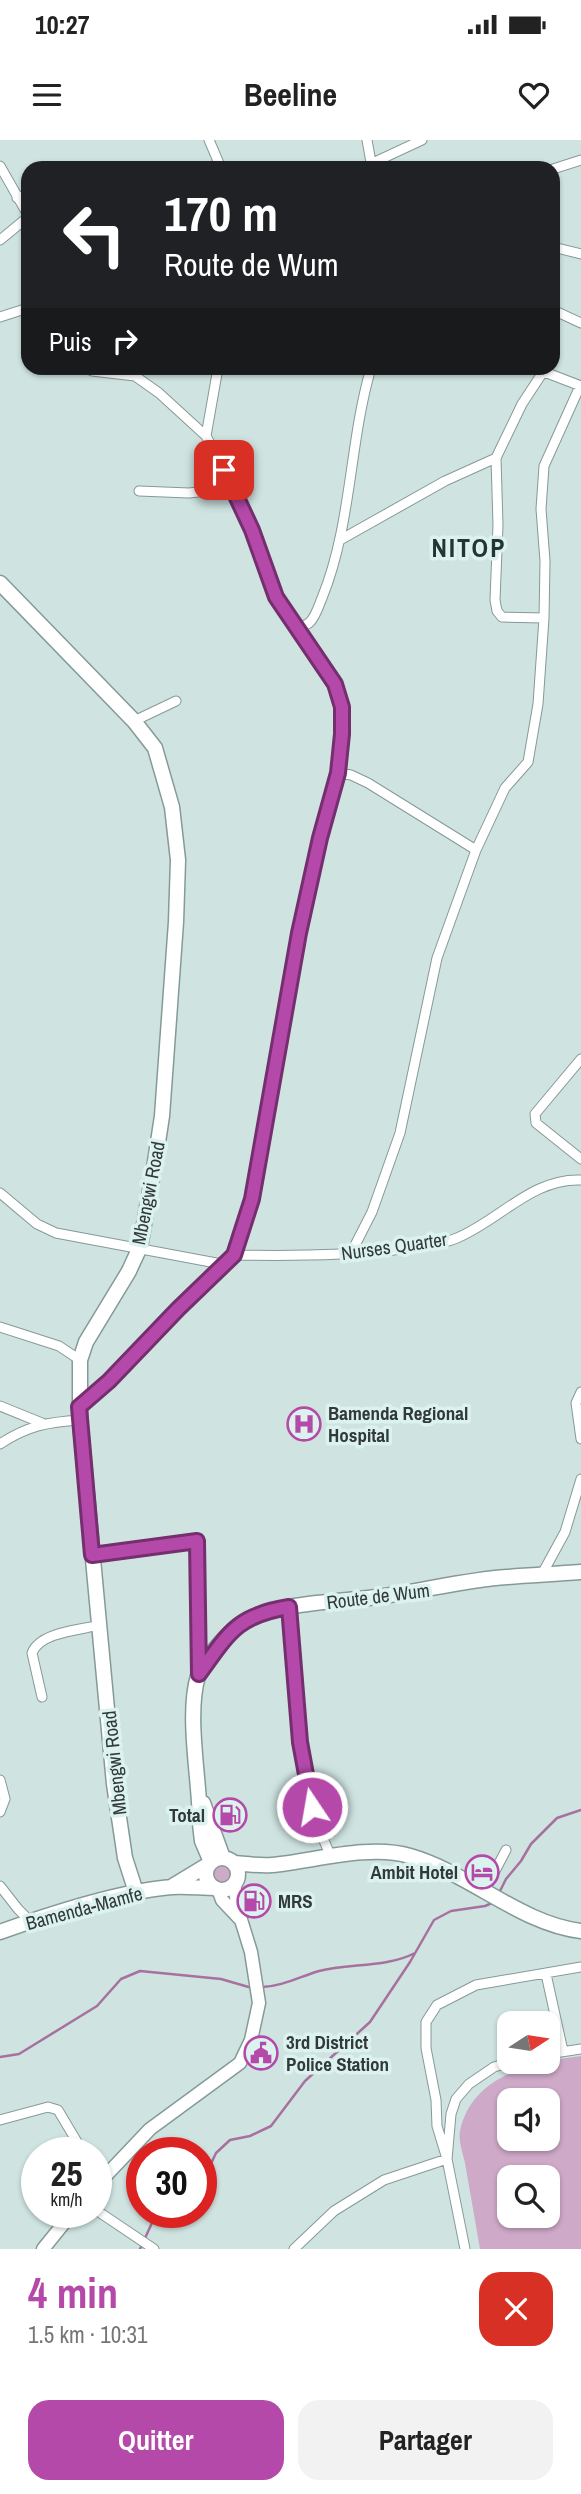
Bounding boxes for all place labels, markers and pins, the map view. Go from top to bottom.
pin [194,440,254,500]
place label: Bamenda Regional Hospital [328,1400,468,1448]
hospital icon: Bamenda Regional Hospital [285,1405,323,1443]
fuel station icon: Total [211,1796,249,1834]
place label: Total [169,1802,205,1828]
hotel icon: Ambit Hotel [463,1853,501,1891]
place label: Ambit Hotel [371,1859,458,1885]
fuel station icon: MRS [235,1882,273,1920]
place label: MRS [278,1888,313,1914]
place label: 3rd District Police Station [286,2029,389,2077]
public building icon: 3rd District Police Station [242,2034,280,2072]

